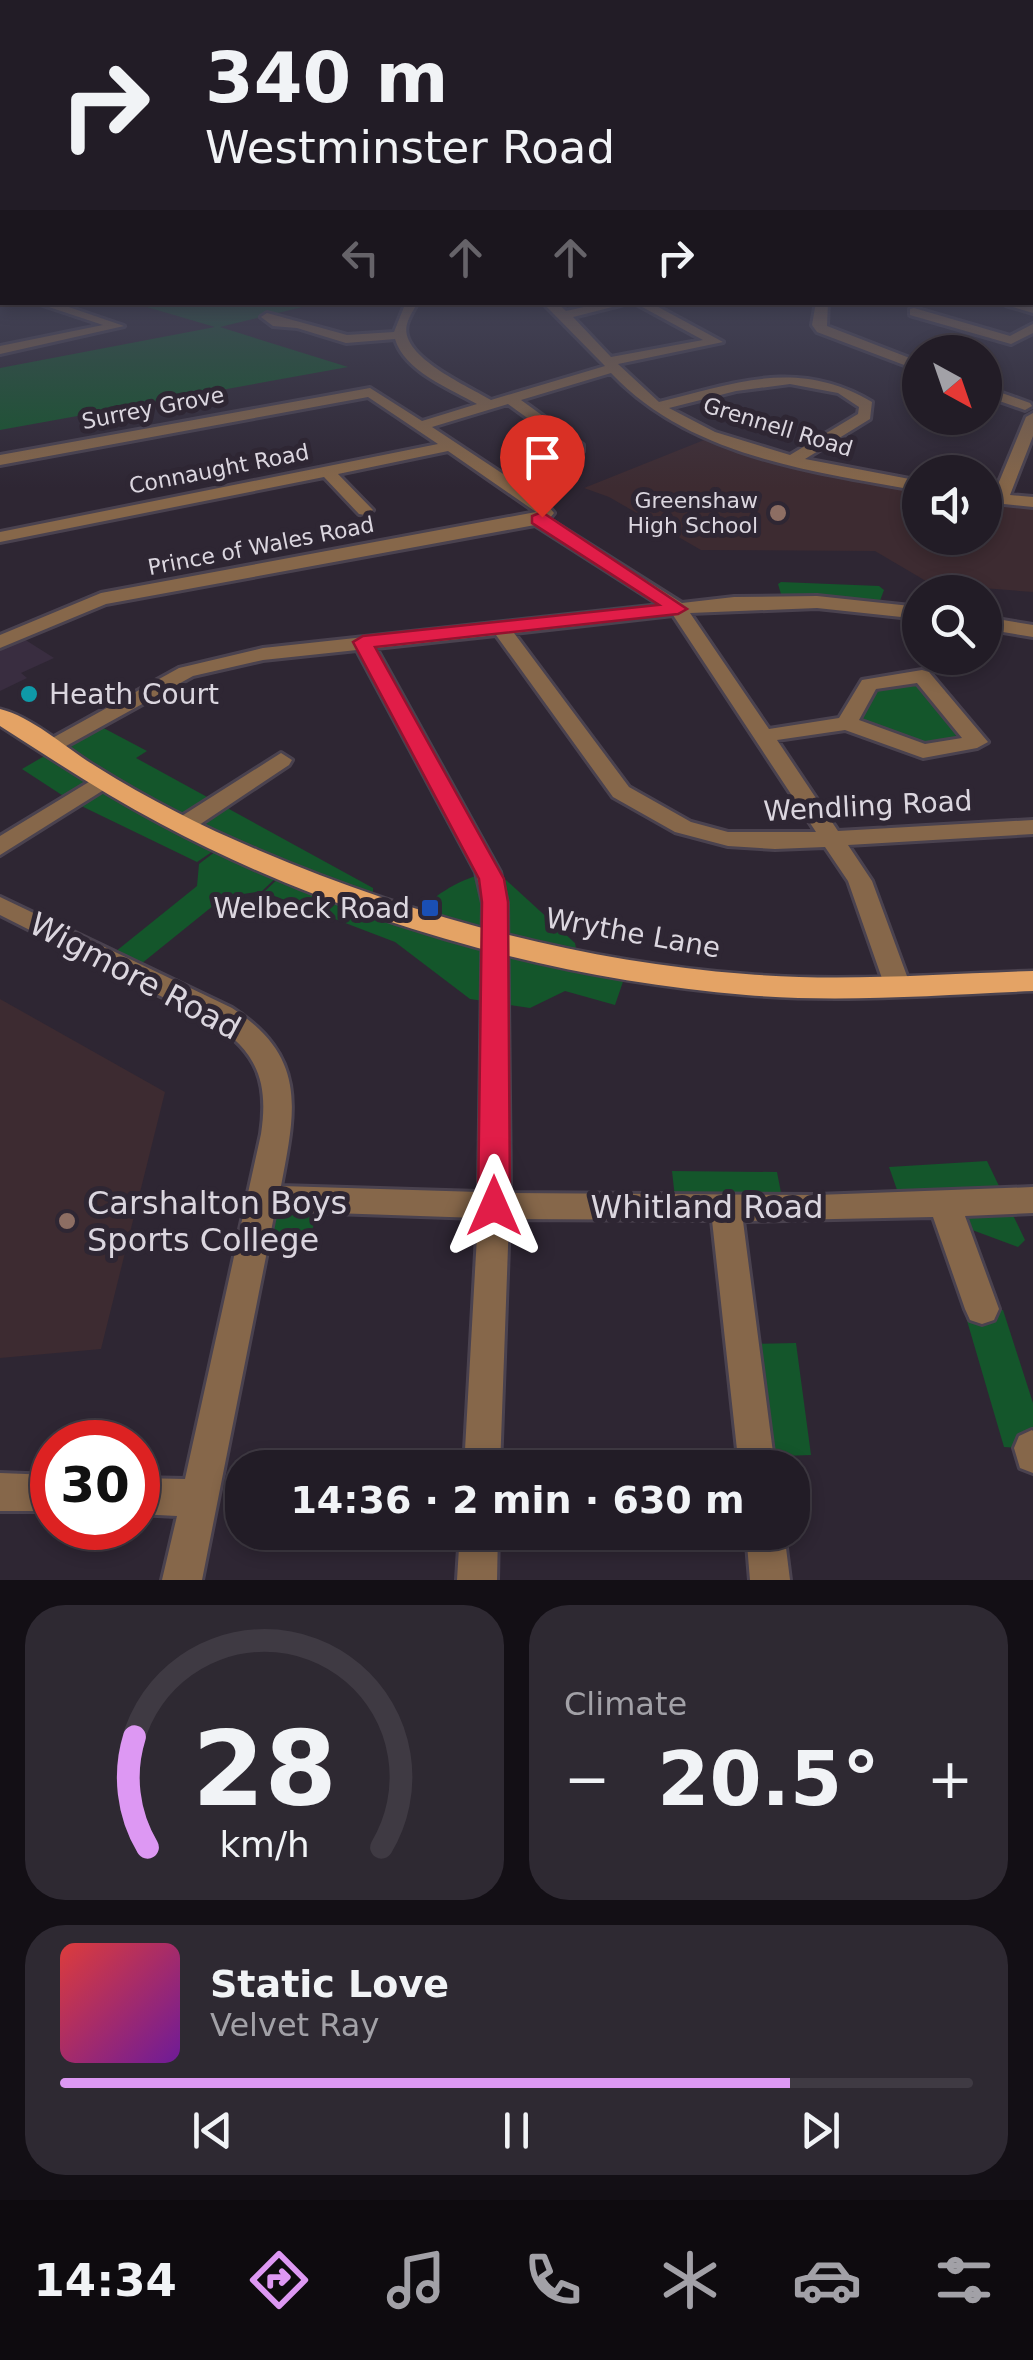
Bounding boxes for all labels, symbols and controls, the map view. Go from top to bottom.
text: 340 m [205,37,448,119]
icon: right [40,40,170,170]
text: Westminster Road [205,121,615,174]
icon: left [333,230,388,285]
icon: ahead [438,230,493,285]
icon: ahead [543,230,598,285]
icon: right [648,230,703,285]
north arrow [902,335,1002,435]
map controls [902,335,1002,675]
street label: Surrey Grove [80,382,226,434]
street label: Grennell Road [700,392,856,462]
pin [500,415,585,518]
icon: arrive [515,430,570,485]
street label: Connaught Road [127,439,311,499]
button: sound [902,455,1002,555]
place label: Greenshaw High School [627,488,758,538]
marker: Greenshaw High School [767,502,789,524]
street label: Prince of Wales Road [146,512,376,580]
button: search [902,575,1002,675]
place label: Heath Court [49,678,219,711]
marker: Heath Court [18,683,40,705]
street label: Wendling Road [763,784,973,828]
place label: Welbeck Road [213,892,410,925]
marker: Welbeck Road [419,897,441,919]
street label: Wrythe Lane [543,901,723,965]
street label: Wigmore Road [23,904,247,1048]
position arrow [442,1154,546,1258]
place label: Carshalton Boys Sports College [87,1184,347,1259]
street label: Whitland Road [591,1188,823,1226]
marker: Carshalton Boys Sports College [56,1210,78,1232]
speed limit sign: 30 [30,1420,160,1550]
text: 14:36 · 2 min · 630 m [290,1478,745,1522]
text: Climate [564,1685,687,1723]
text: 28 [192,1708,337,1830]
text: 20.5° [657,1735,880,1823]
text: − [564,1747,610,1811]
text: + [927,1747,973,1811]
text: km/h [219,1824,310,1865]
text: Static Love [210,1962,449,2006]
text: Velvet Ray [210,2006,379,2044]
icon: previous [185,2103,240,2158]
icon: pause [489,2103,544,2158]
icon: next [793,2103,848,2158]
icon: directions [244,2245,314,2315]
icon: music [381,2245,451,2315]
icon: phone [518,2245,588,2315]
icon: climate [655,2245,725,2315]
icon: car [792,2245,862,2315]
icon: filters [929,2245,999,2315]
text: 14:34 [34,2254,177,2307]

